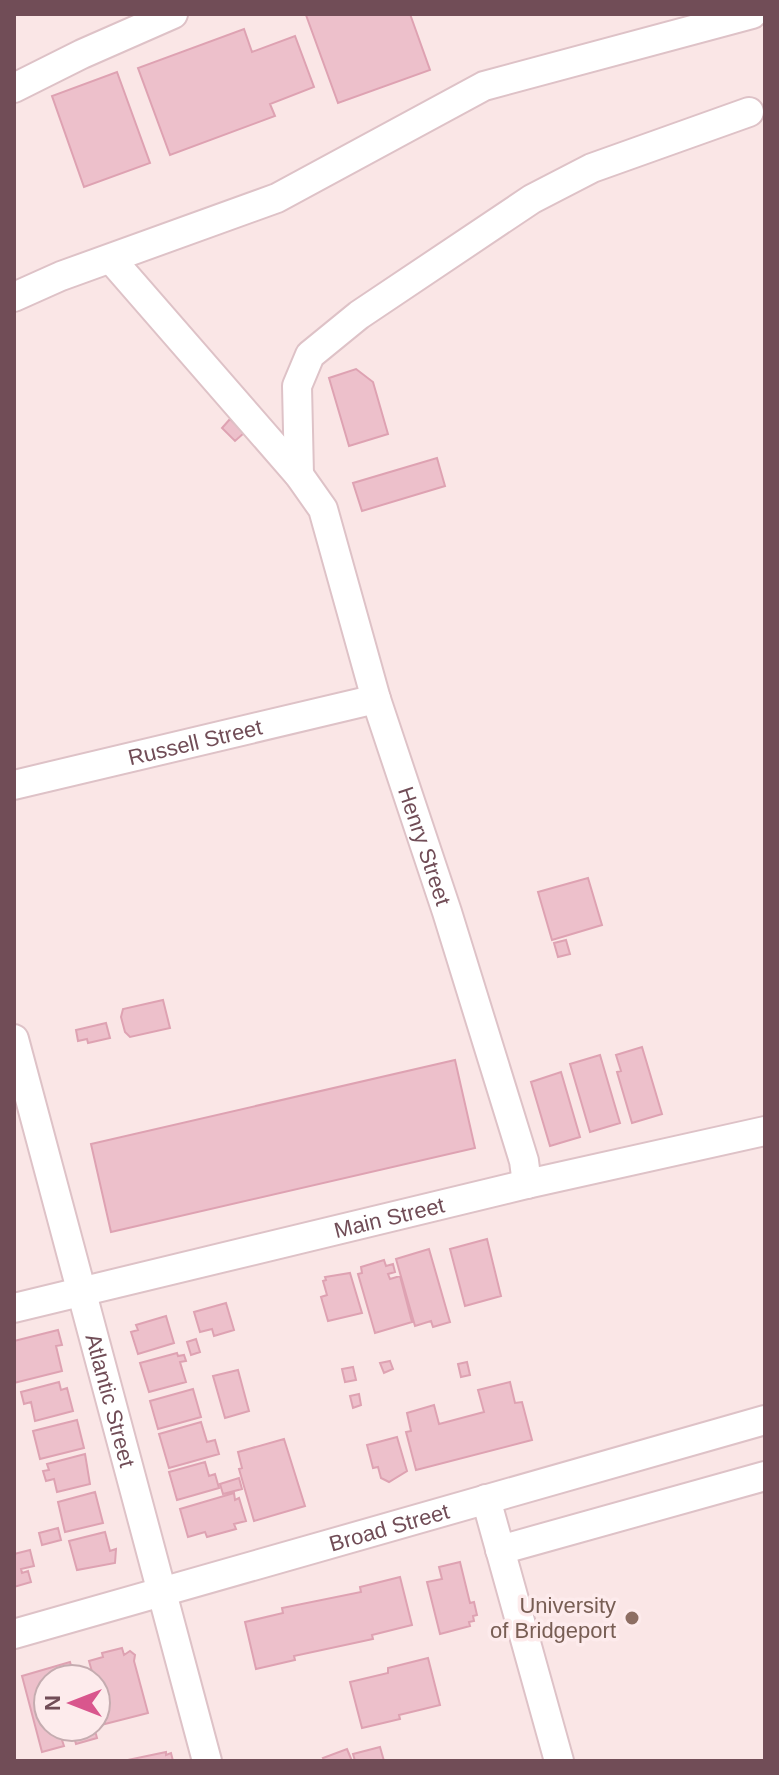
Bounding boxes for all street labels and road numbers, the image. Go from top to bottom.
street label: Russell Street [125,714,265,770]
street label: Henry Street [394,783,456,908]
street label: Main Street [332,1192,447,1243]
street label: Atlantic Street [81,1331,140,1470]
street label: Broad Street [326,1498,452,1556]

